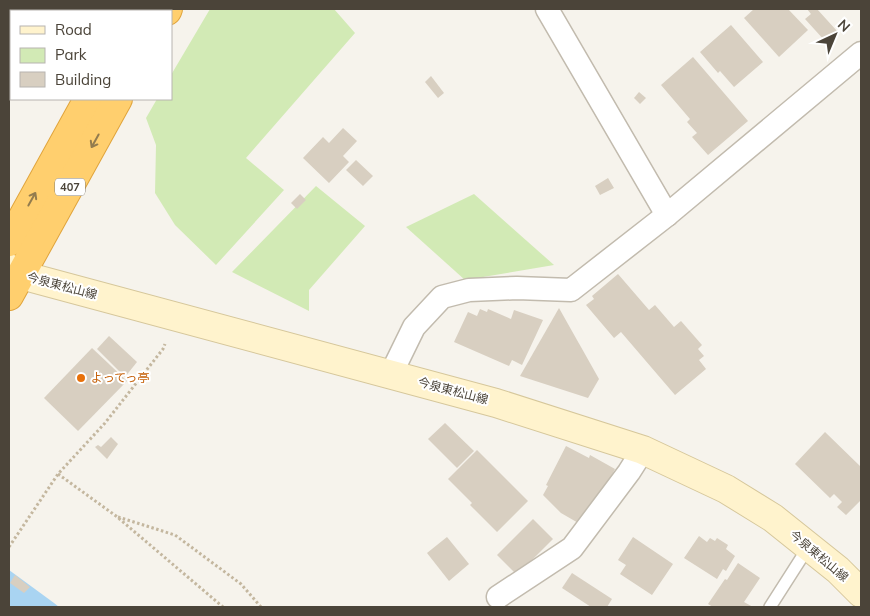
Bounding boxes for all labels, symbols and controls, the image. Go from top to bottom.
legend [10,10,172,100]
north arrow [810,10,860,60]
text: N [834,16,854,36]
text: Road [55,20,92,39]
text: Park [55,45,87,64]
text: Building [55,70,111,89]
one-way arrow [89,134,99,148]
road number: 407 [55,178,85,196]
one-way arrow [27,192,37,207]
street label: 今泉東松山線 [25,269,99,302]
place label: よってっ亭 [91,370,149,385]
marker: よってっ亭 [75,372,87,384]
street label: 今泉東松山線 [416,374,490,407]
street label: 今泉東松山線 [787,527,852,585]

